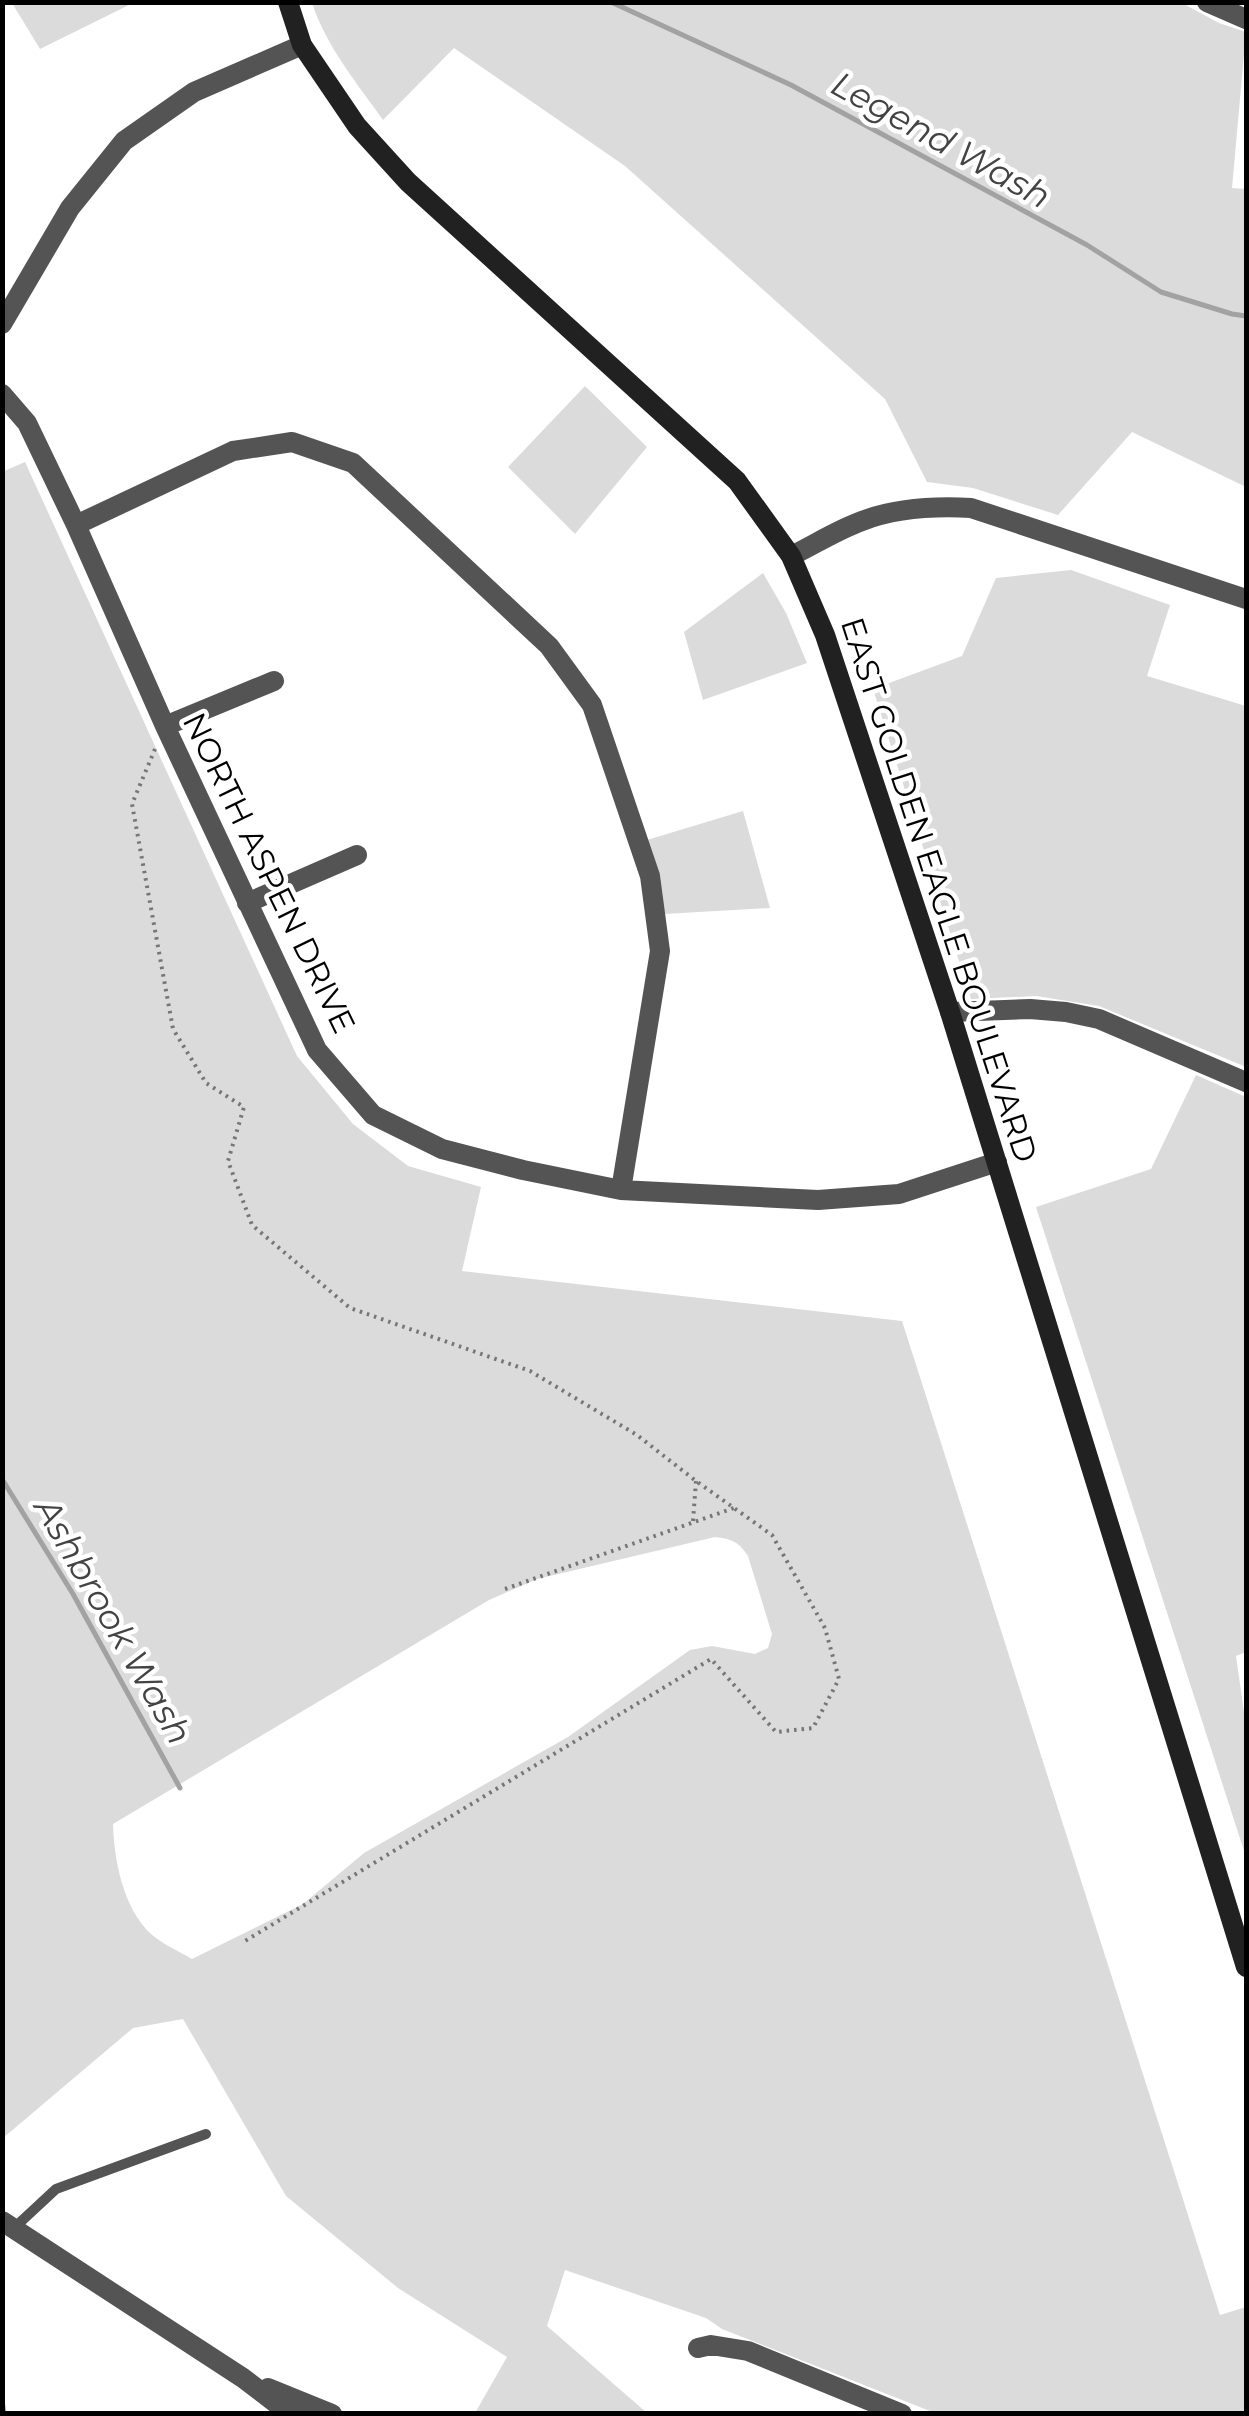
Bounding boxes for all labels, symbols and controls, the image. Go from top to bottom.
water label: Legend Wash [824,62,1058,217]
street label: EAST GOLDEN EAGLE BOULEVARD [833,613,1046,1167]
street label: NORTH ASPEN DRIVE [175,706,364,1039]
water label: Ashbrook Wash [24,1488,201,1752]

